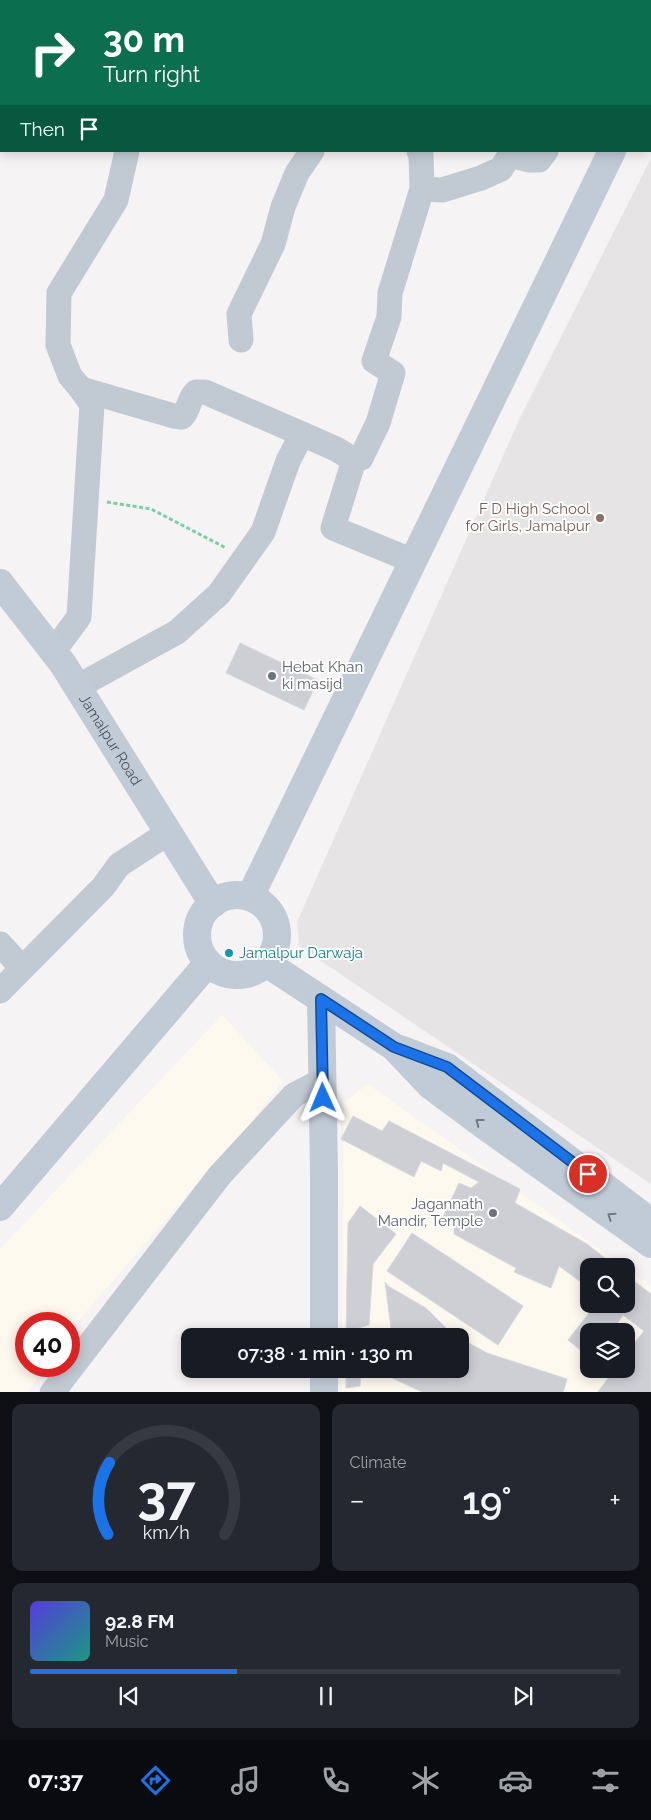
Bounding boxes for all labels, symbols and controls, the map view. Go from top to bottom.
text: 30 m [103,19,185,60]
icon: right [20,20,85,85]
text: Turn right [103,61,200,87]
icon: arrive [75,115,103,143]
text: Then [20,118,65,140]
place label: F D High School for Girls, Jamalpur [465,500,591,535]
marker: F D High School for Girls, Jamalpur [594,512,606,524]
place label: Hebat Khan ki masijd [282,658,363,693]
marker: Hebat Khan ki masijd [266,670,278,682]
street label: Jamalpur Road [75,691,146,789]
place label: Jamalpur Darwaja [239,944,363,962]
marker: Jamalpur Darwaja [223,947,235,959]
position arrow [296,1071,348,1123]
one-way arrow [476,1119,485,1127]
pin [567,1153,609,1195]
icon: arrive [574,1160,602,1188]
place label: Jagannath Mandir, Temple [378,1195,483,1230]
marker: Jagannath Mandir, Temple [487,1207,499,1219]
one-way arrow [607,1213,617,1222]
map controls [580,1258,635,1378]
button: search [580,1258,635,1313]
speed limit sign: 40 [15,1312,80,1377]
button: layers [580,1323,635,1378]
text: 07:38 · 1 min · 130 m [237,1342,413,1364]
text: Climate [350,1453,406,1472]
text: 37 [137,1464,196,1525]
text: 19° [462,1478,512,1523]
text: − [350,1484,365,1517]
text: + [609,1484,621,1517]
text: km/h [142,1522,189,1543]
text: 92.8 FM [105,1610,175,1632]
text: Music [105,1632,149,1651]
icon: previous [115,1682,143,1710]
icon: pause [312,1682,340,1710]
icon: next [509,1682,537,1710]
icon: directions [138,1763,173,1798]
icon: music [228,1763,263,1798]
icon: phone [318,1763,353,1798]
icon: climate [408,1763,443,1798]
icon: car [498,1763,533,1798]
icon: filters [588,1763,623,1798]
text: 07:37 [28,1767,83,1793]

